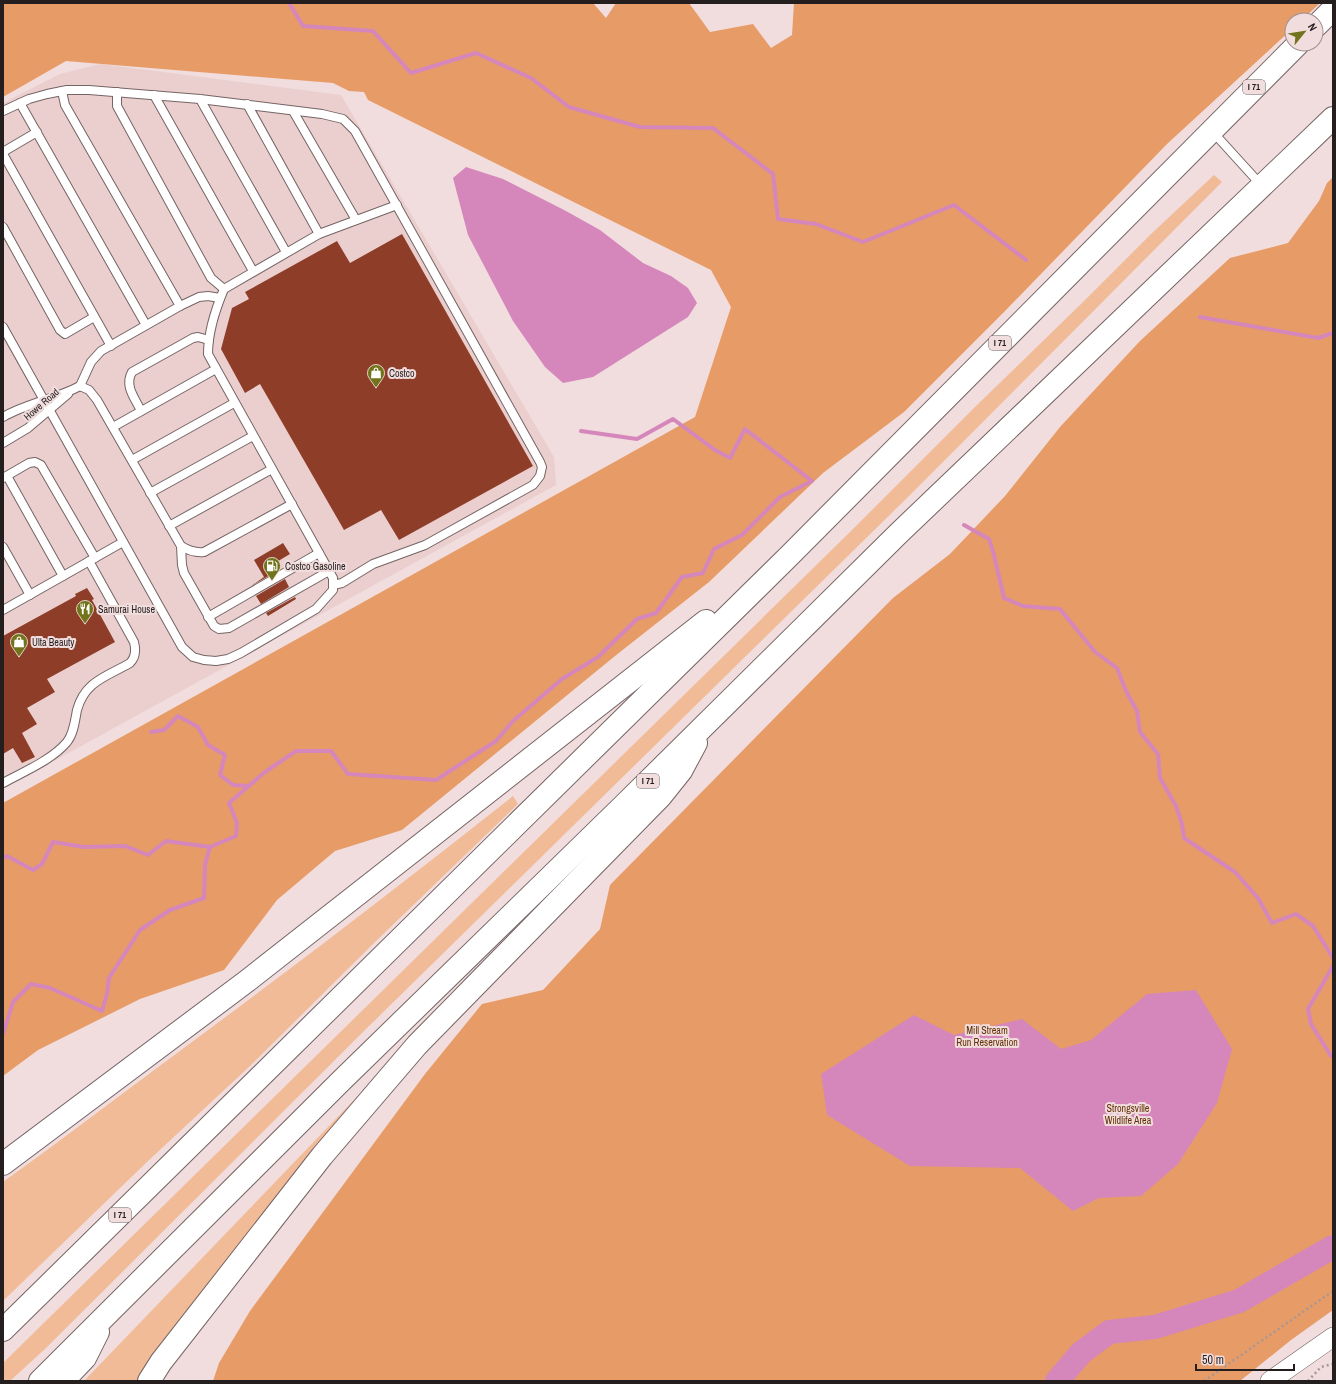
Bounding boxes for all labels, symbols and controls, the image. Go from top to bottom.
north arrow [1284,12,1324,52]
text: N [1305,21,1320,33]
road number: I 71 [1243,80,1265,94]
road number: I 71 [989,336,1011,350]
shop icon: Costco [366,363,386,388]
place label: Costco [389,367,415,380]
street label: Howe Road [21,385,62,423]
fuel station icon: Costco Gasoline [262,556,282,581]
place label: Costco Gasoline [285,560,346,573]
restaurant icon: Samurai House [75,599,95,624]
place label: Samurai House [98,603,155,616]
shop icon: Ulta Beauty [9,632,29,657]
place label: Ulta Beauty [32,636,75,649]
road number: I 71 [637,774,659,788]
park label: Mill Stream Run Reservation [956,1024,1018,1049]
park label: Strongsville Wildlife Area [1105,1102,1152,1127]
road number: I 71 [109,1208,131,1222]
scale bar [1196,1346,1294,1372]
text: 50 m [1202,1352,1224,1368]

